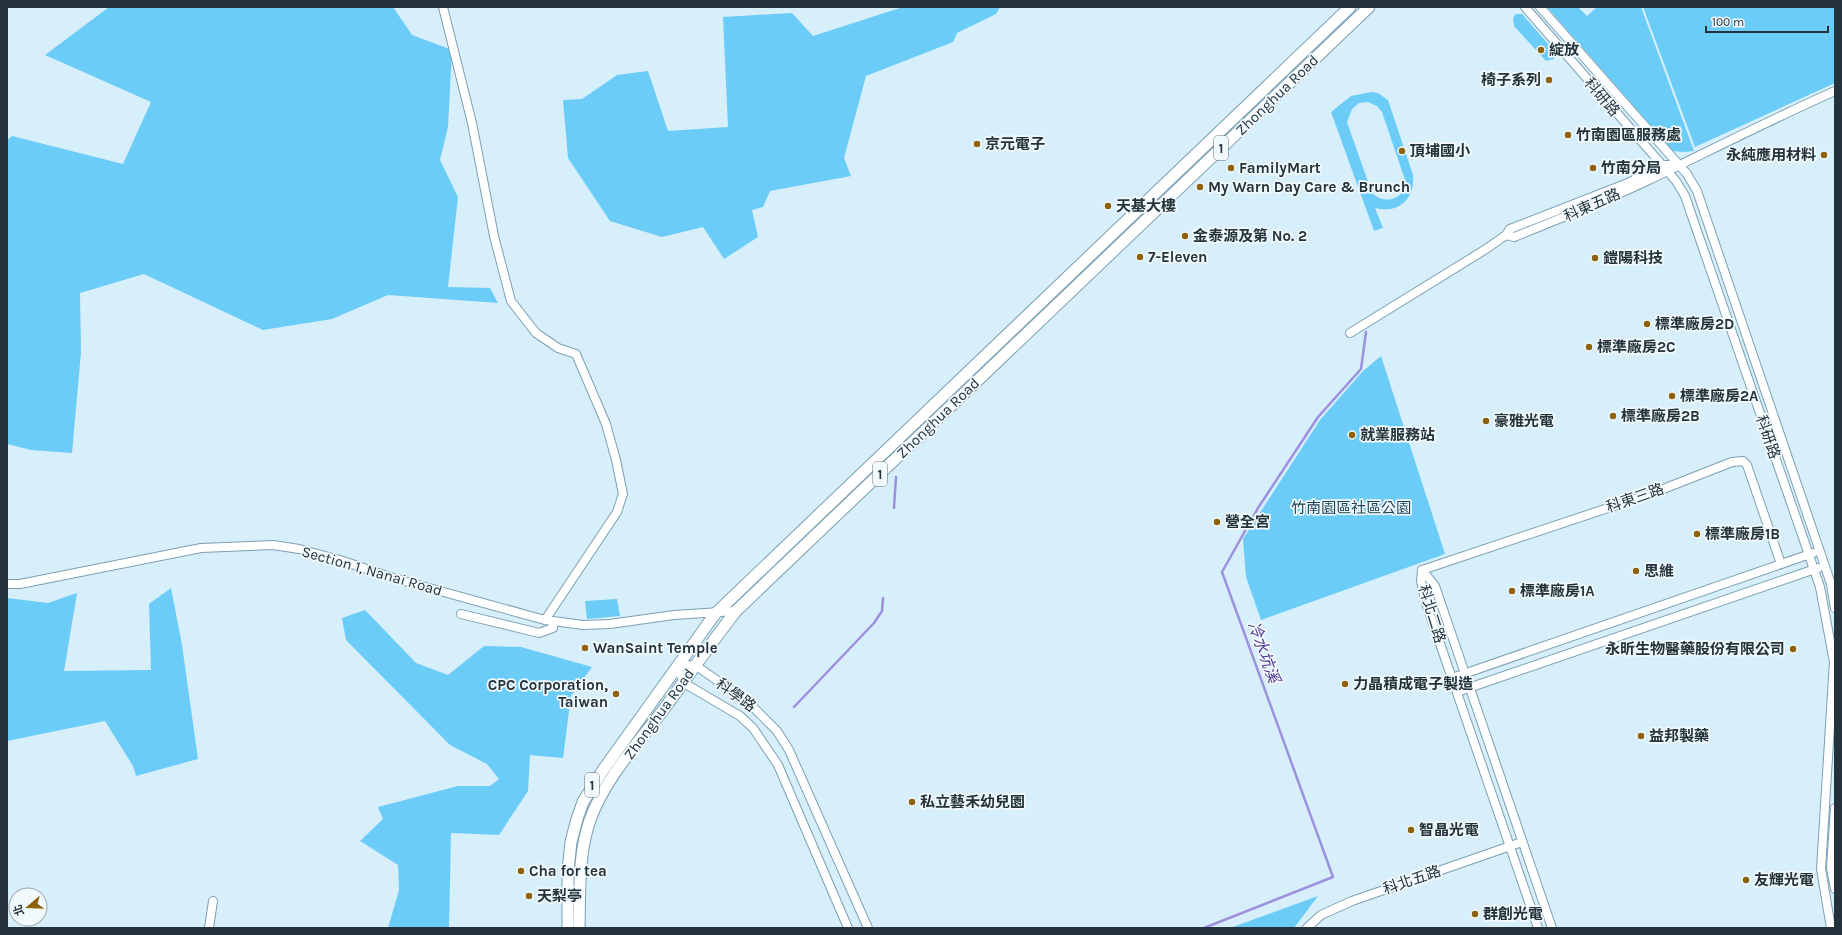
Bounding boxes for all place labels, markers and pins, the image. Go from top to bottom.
place label: 綻放 [1549,41,1579,59]
marker: 綻放 [1536,45,1546,55]
place label: 椅子系列 [1481,71,1541,89]
marker: 椅子系列 [1544,75,1554,85]
place label: 竹南園區服務處 [1576,126,1681,144]
marker: 竹南園區服務處 [1563,130,1573,140]
place label: 京元電子 [985,135,1045,153]
marker: 京元電子 [972,139,982,149]
place label: 頂埔國小 [1410,142,1471,160]
marker: 頂埔國小 [1397,146,1407,156]
place label: 永純應用材料 [1726,146,1816,164]
marker: 永純應用材料 [1819,150,1829,160]
place label: FamilyMart [1239,159,1321,177]
place label: 竹南分局 [1601,159,1661,177]
marker: FamilyMart [1226,163,1236,173]
marker: 竹南分局 [1588,163,1598,173]
place label: My Warn Day Care & Brunch [1208,178,1410,196]
marker: My Warn Day Care & Brunch [1195,182,1205,192]
place label: 天基大樓 [1116,197,1176,215]
marker: 天基大樓 [1103,201,1113,211]
place label: 金泰源及第 No. 2 [1193,227,1307,245]
marker: 金泰源及第 No. 2 [1180,231,1190,241]
place label: 7-Eleven [1148,248,1207,266]
place label: 鎧陽科技 [1603,249,1663,267]
marker: 7-Eleven [1135,252,1145,262]
marker: 鎧陽科技 [1590,253,1600,263]
place label: 標準廠房2D [1655,315,1734,333]
marker: 標準廠房2D [1642,319,1652,329]
place label: 標準廠房2C [1597,338,1676,356]
marker: 標準廠房2C [1584,342,1594,352]
place label: 標準廠房2A [1680,387,1759,405]
marker: 標準廠房2A [1667,391,1677,401]
place label: 標準廠房2B [1621,407,1700,425]
marker: 標準廠房2B [1608,411,1618,421]
place label: 豪雅光電 [1494,412,1554,430]
marker: 豪雅光電 [1481,416,1491,426]
place label: 就業服務站 [1360,426,1435,444]
marker: 就業服務站 [1347,430,1357,440]
place label: 營全宮 [1225,513,1270,531]
marker: 營全宮 [1212,517,1222,527]
place label: 標準廠房1B [1705,525,1780,543]
marker: 標準廠房1B [1692,529,1702,539]
place label: 思維 [1644,562,1674,580]
marker: 思維 [1631,566,1641,576]
place label: 標準廠房1A [1520,582,1595,600]
marker: 標準廠房1A [1507,586,1517,596]
place label: WanSaint Temple [593,639,718,657]
place label: 永昕生物醫藥股份有限公司 [1605,640,1785,658]
marker: WanSaint Temple [580,643,590,653]
marker: 永昕生物醫藥股份有限公司 [1788,644,1798,654]
place label: 力晶積成電子製造 [1353,675,1473,693]
place label: CPC Corporation, Taiwan [488,676,608,711]
marker: 力晶積成電子製造 [1340,679,1350,689]
marker: CPC Corporation, Taiwan [611,689,621,699]
place label: 益邦製藥 [1649,727,1709,745]
marker: 益邦製藥 [1636,731,1646,741]
place label: 私立藝禾幼兒園 [920,793,1025,811]
marker: 私立藝禾幼兒園 [907,797,917,807]
place label: 智晶光電 [1419,821,1479,839]
marker: 智晶光電 [1406,825,1416,835]
place label: Cha for tea [529,862,607,880]
marker: Cha for tea [516,866,526,876]
place label: 友輝光電 [1754,871,1814,889]
marker: 友輝光電 [1741,875,1751,885]
place label: 天梨亭 [537,887,582,905]
marker: 天梨亭 [524,891,534,901]
place label: 群創光電 [1483,905,1543,923]
marker: 群創光電 [1470,909,1480,919]

